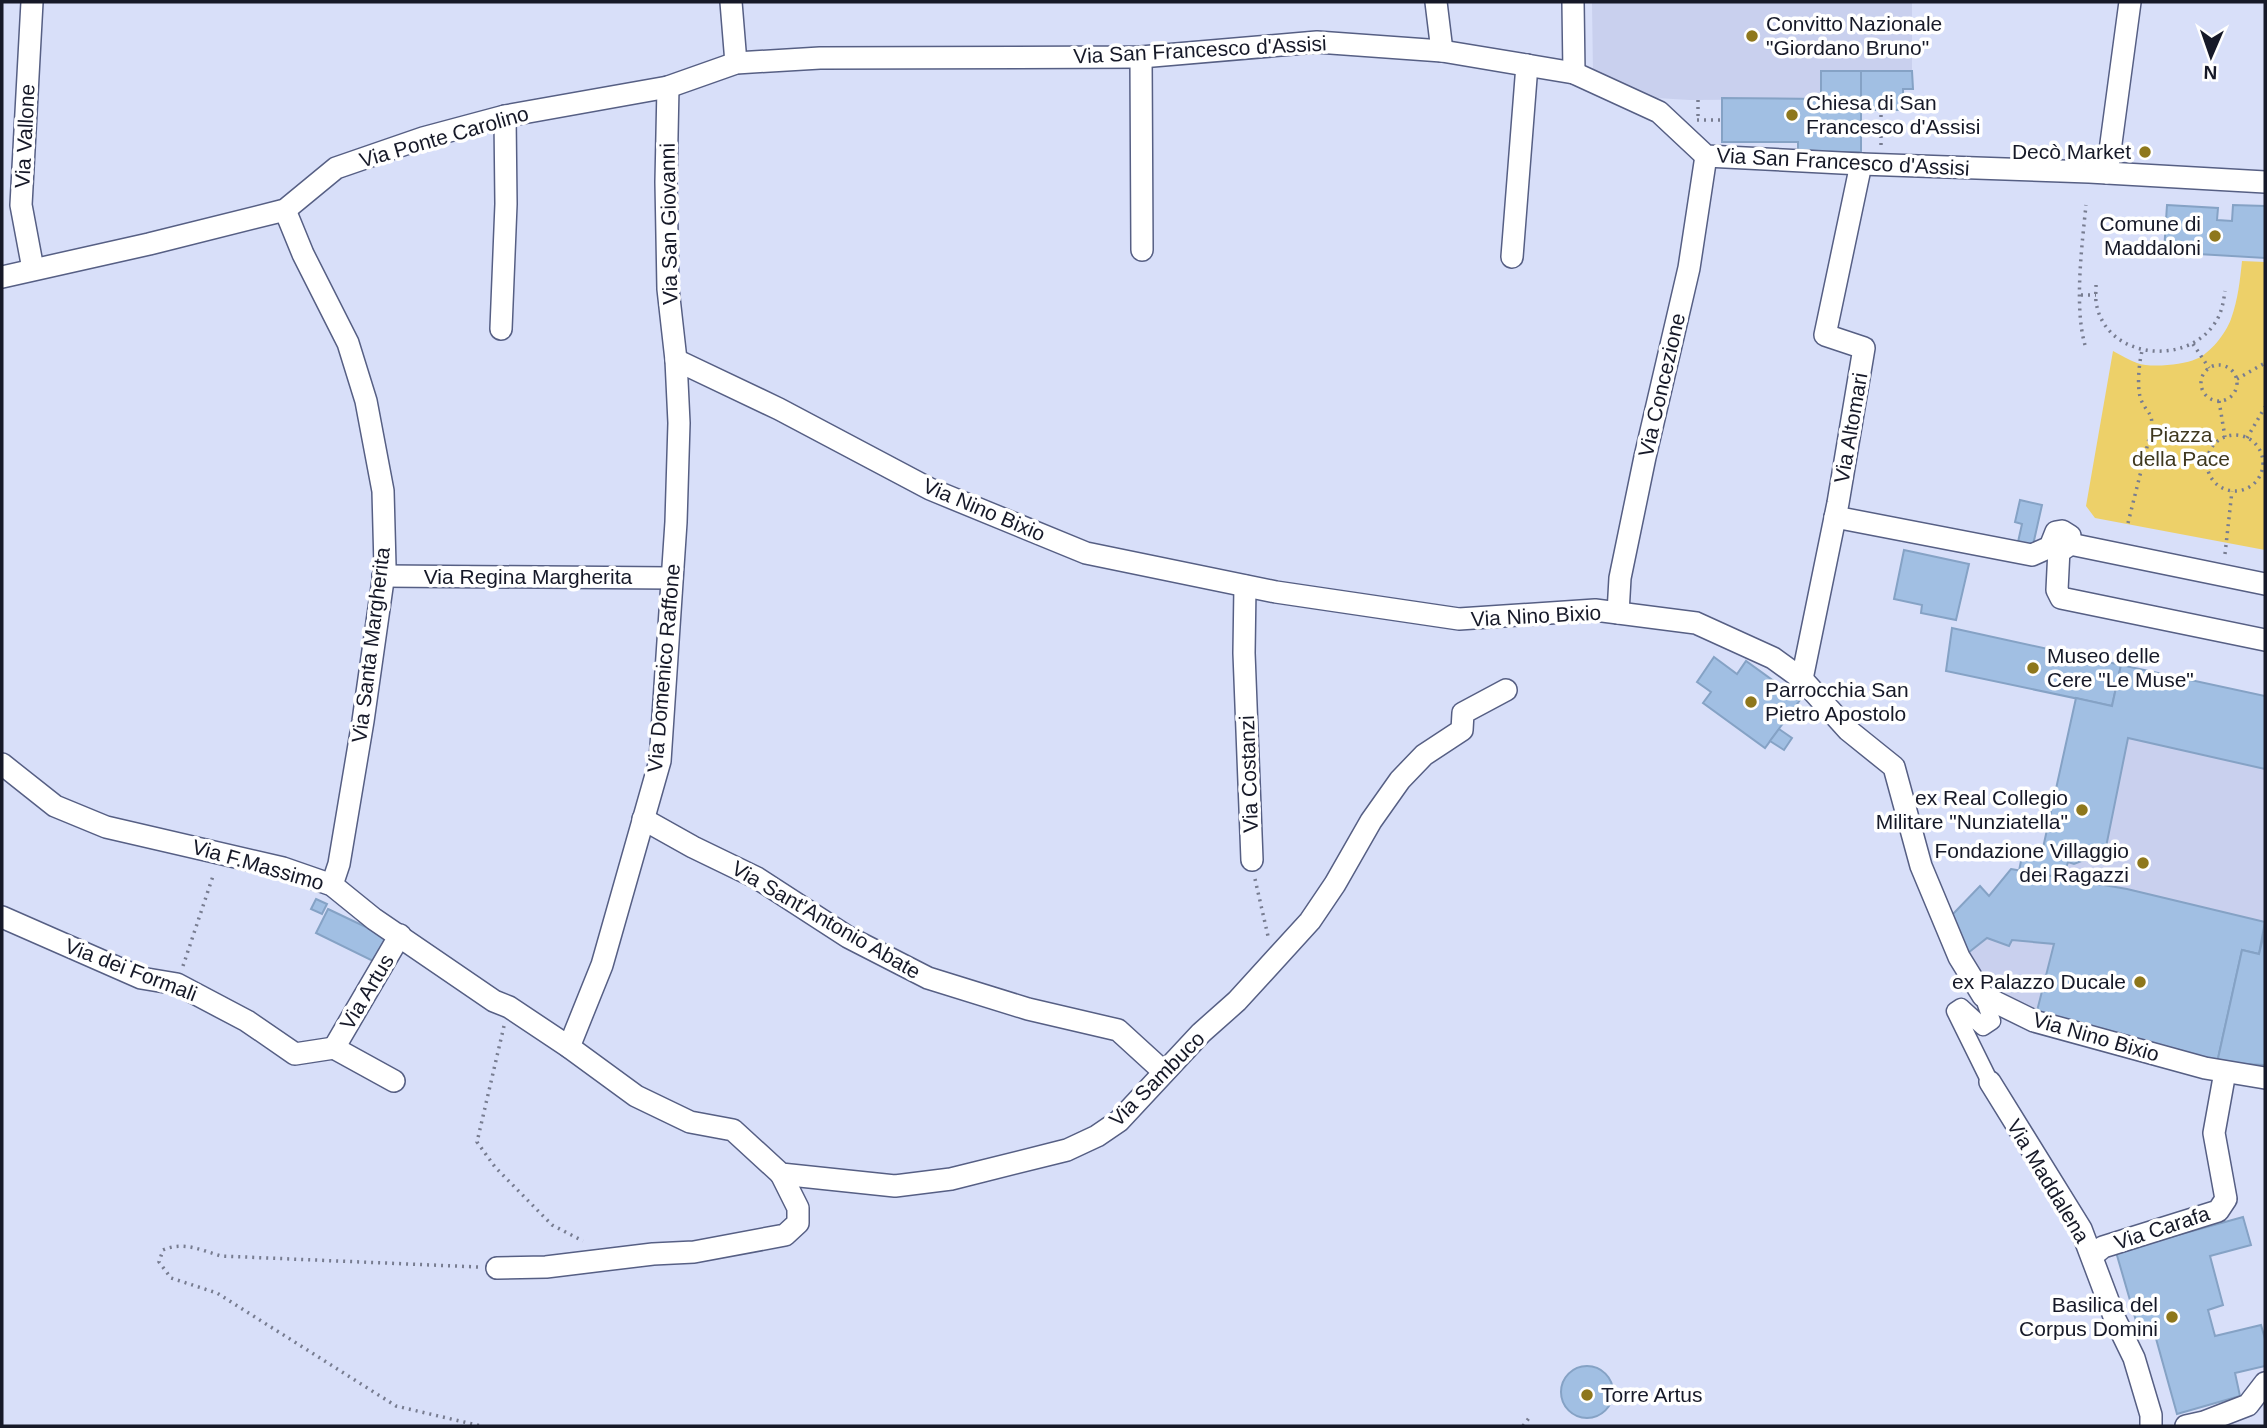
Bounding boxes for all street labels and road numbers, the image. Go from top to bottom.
street label: Via San Francesco d'Assisi [1073,31,1327,68]
street label: Via Vallone [10,83,39,189]
street label: Via Ponte Carolino [357,101,531,172]
street label: Via San Giovanni [656,143,681,305]
street label: Via San Francesco d'Assisi [1716,143,1970,180]
street label: Via Concezione [1634,311,1689,459]
street label: Via Altomari [1829,371,1872,485]
street label: Via Nino Bixio [920,473,1049,546]
street label: Via Santa Margherita [347,546,394,744]
street label: Via Domenico Raffone [643,563,684,773]
street label: Via Regina Margherita [424,565,633,588]
street label: Via Nino Bixio [1470,601,1602,630]
street label: Via Costanzi [1235,715,1262,833]
street label: Via F.Massimo [190,835,327,894]
street label: Via Sant'Antonio Abate [728,856,925,983]
street label: Via dei Formali [62,934,200,1005]
street label: Via Artus [335,950,398,1034]
street label: Via Nino Bixio [2030,1007,2162,1066]
street label: Via Sambuco [1104,1026,1209,1131]
street label: Via Maddalena [2003,1115,2094,1247]
street label: Via Carafa [2111,1201,2213,1254]

